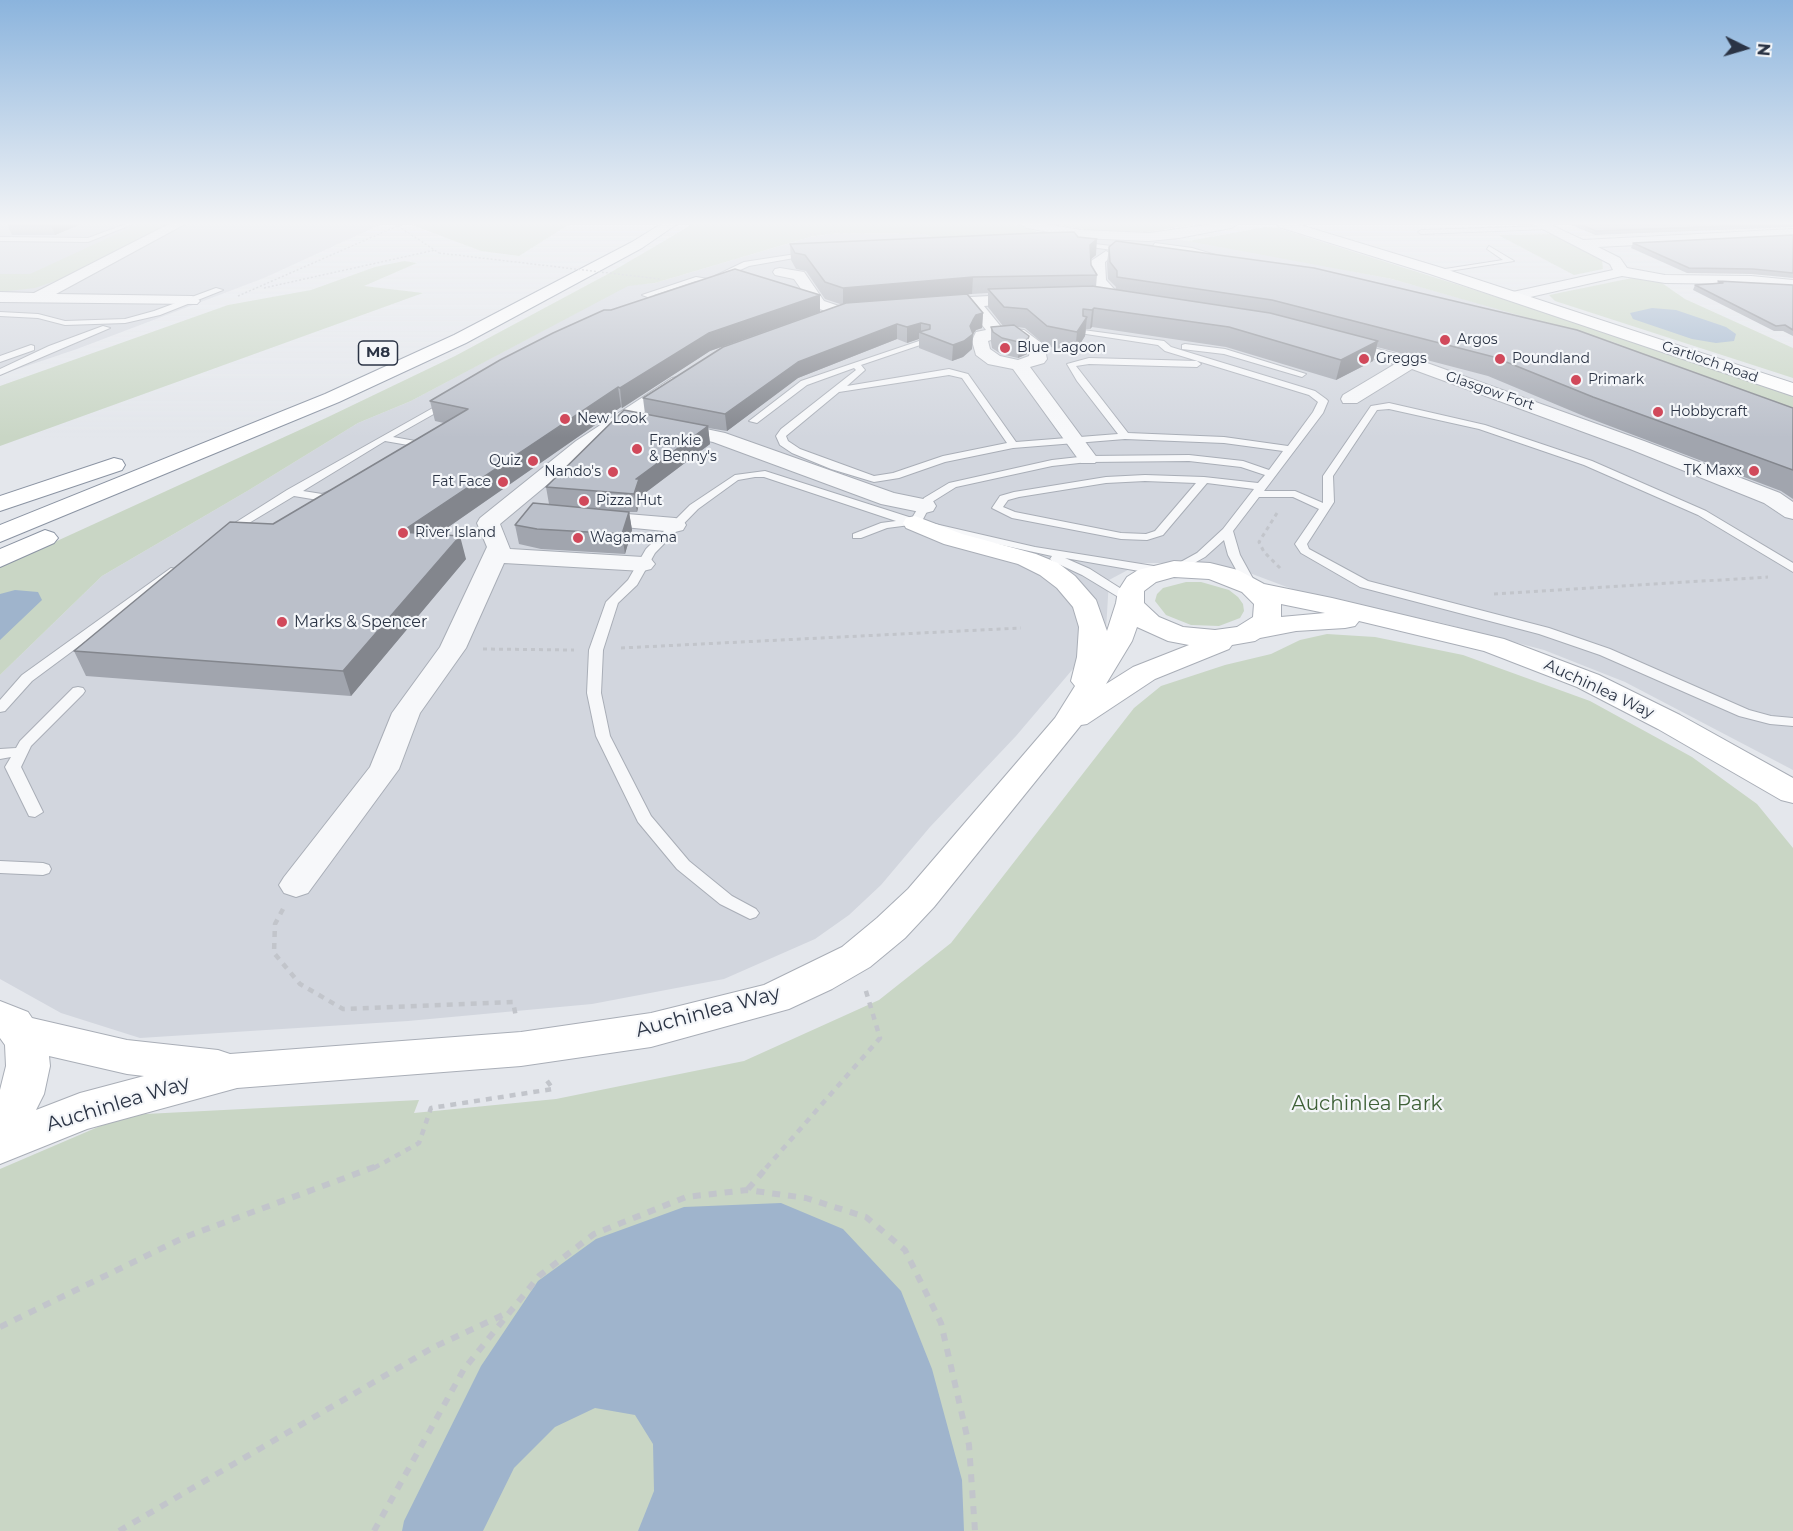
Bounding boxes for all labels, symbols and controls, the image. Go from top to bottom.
north arrow [1715,18,1775,78]
text: N [1753,42,1773,57]
place label: Argos [1457,332,1498,348]
marker: Argos [1438,333,1452,347]
street label: Gartloch Road [1660,338,1760,386]
place label: Blue Lagoon [1017,340,1106,356]
road number: M8 [358,341,398,365]
marker: Blue Lagoon [998,341,1012,355]
place label: Greggs [1376,351,1427,367]
place label: Poundland [1512,351,1590,367]
marker: Greggs [1357,352,1371,366]
marker: Poundland [1493,352,1507,366]
street label: Glasgow Fort [1443,368,1537,414]
place label: Primark [1588,372,1644,388]
marker: Primark [1569,373,1583,387]
place label: Hobbycraft [1670,404,1748,420]
marker: Hobbycraft [1651,405,1665,419]
place label: New Look [577,411,647,427]
marker: New Look [558,412,572,426]
place label: Frankie & Benny's [649,433,717,466]
marker: Frankie & Benny's [630,442,644,456]
place label: Quiz [489,453,521,469]
marker: Quiz [526,454,540,468]
place label: TK Maxx [1684,463,1742,479]
place label: Nando's [544,464,601,480]
marker: TK Maxx [1747,464,1761,478]
marker: Nando's [606,465,620,479]
place label: Fat Face [432,474,491,490]
marker: Fat Face [496,475,510,489]
place label: Pizza Hut [596,493,663,509]
marker: Pizza Hut [577,494,591,508]
place label: River Island [415,525,496,541]
marker: River Island [396,526,410,540]
place label: Wagamama [590,530,677,546]
marker: Wagamama [571,531,585,545]
place label: Marks & Spencer [294,612,427,632]
marker: Marks & Spencer [275,615,289,629]
street label: Auchinlea Way [1541,655,1657,723]
street label: Auchinlea Way [633,981,783,1043]
street label: Auchinlea Way [43,1071,193,1137]
park label: Auchinlea Park [1292,1092,1442,1116]

